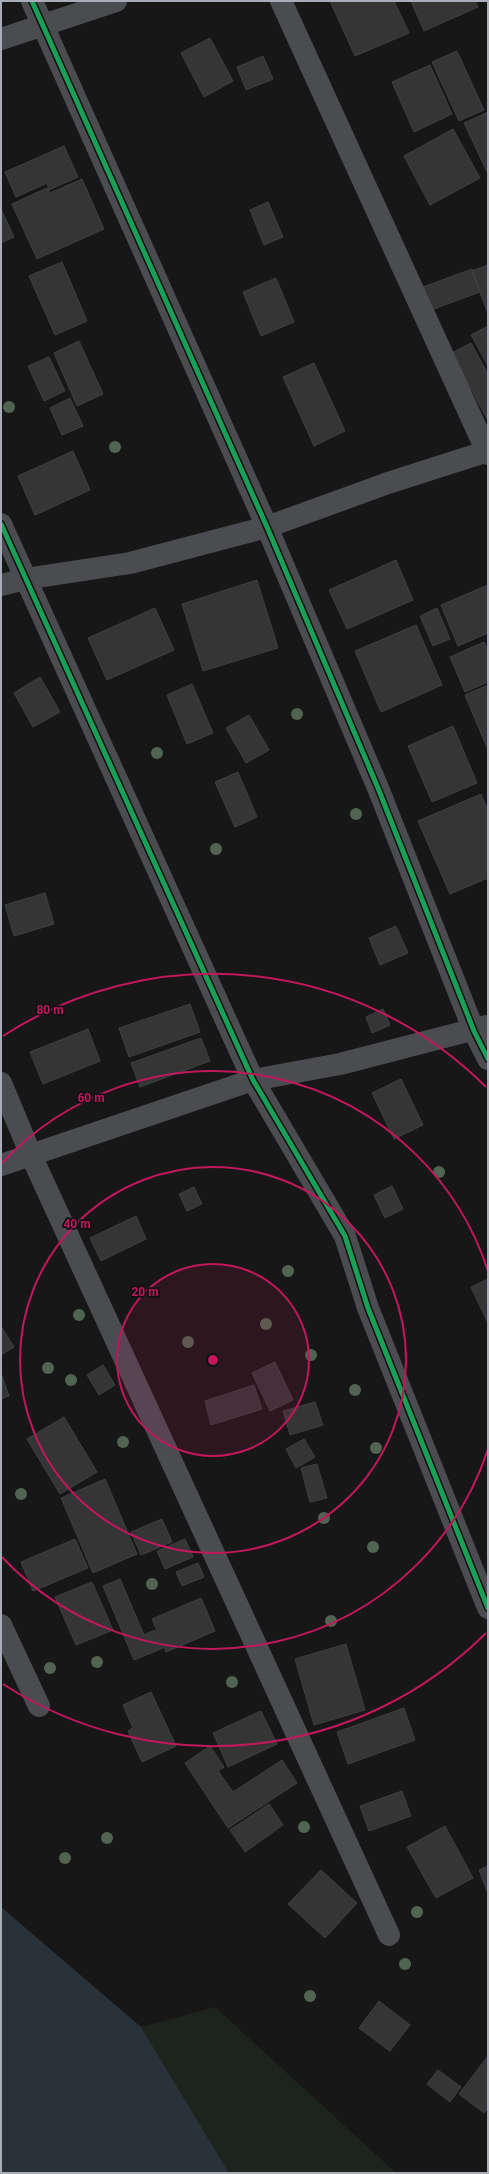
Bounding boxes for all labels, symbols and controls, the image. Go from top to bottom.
text: 80 m [36,1003,64,1017]
text: 60 m [77,1091,105,1105]
text: 40 m [63,1217,91,1231]
text: 20 m [131,1285,159,1299]
centre of rings [206,1353,220,1367]

